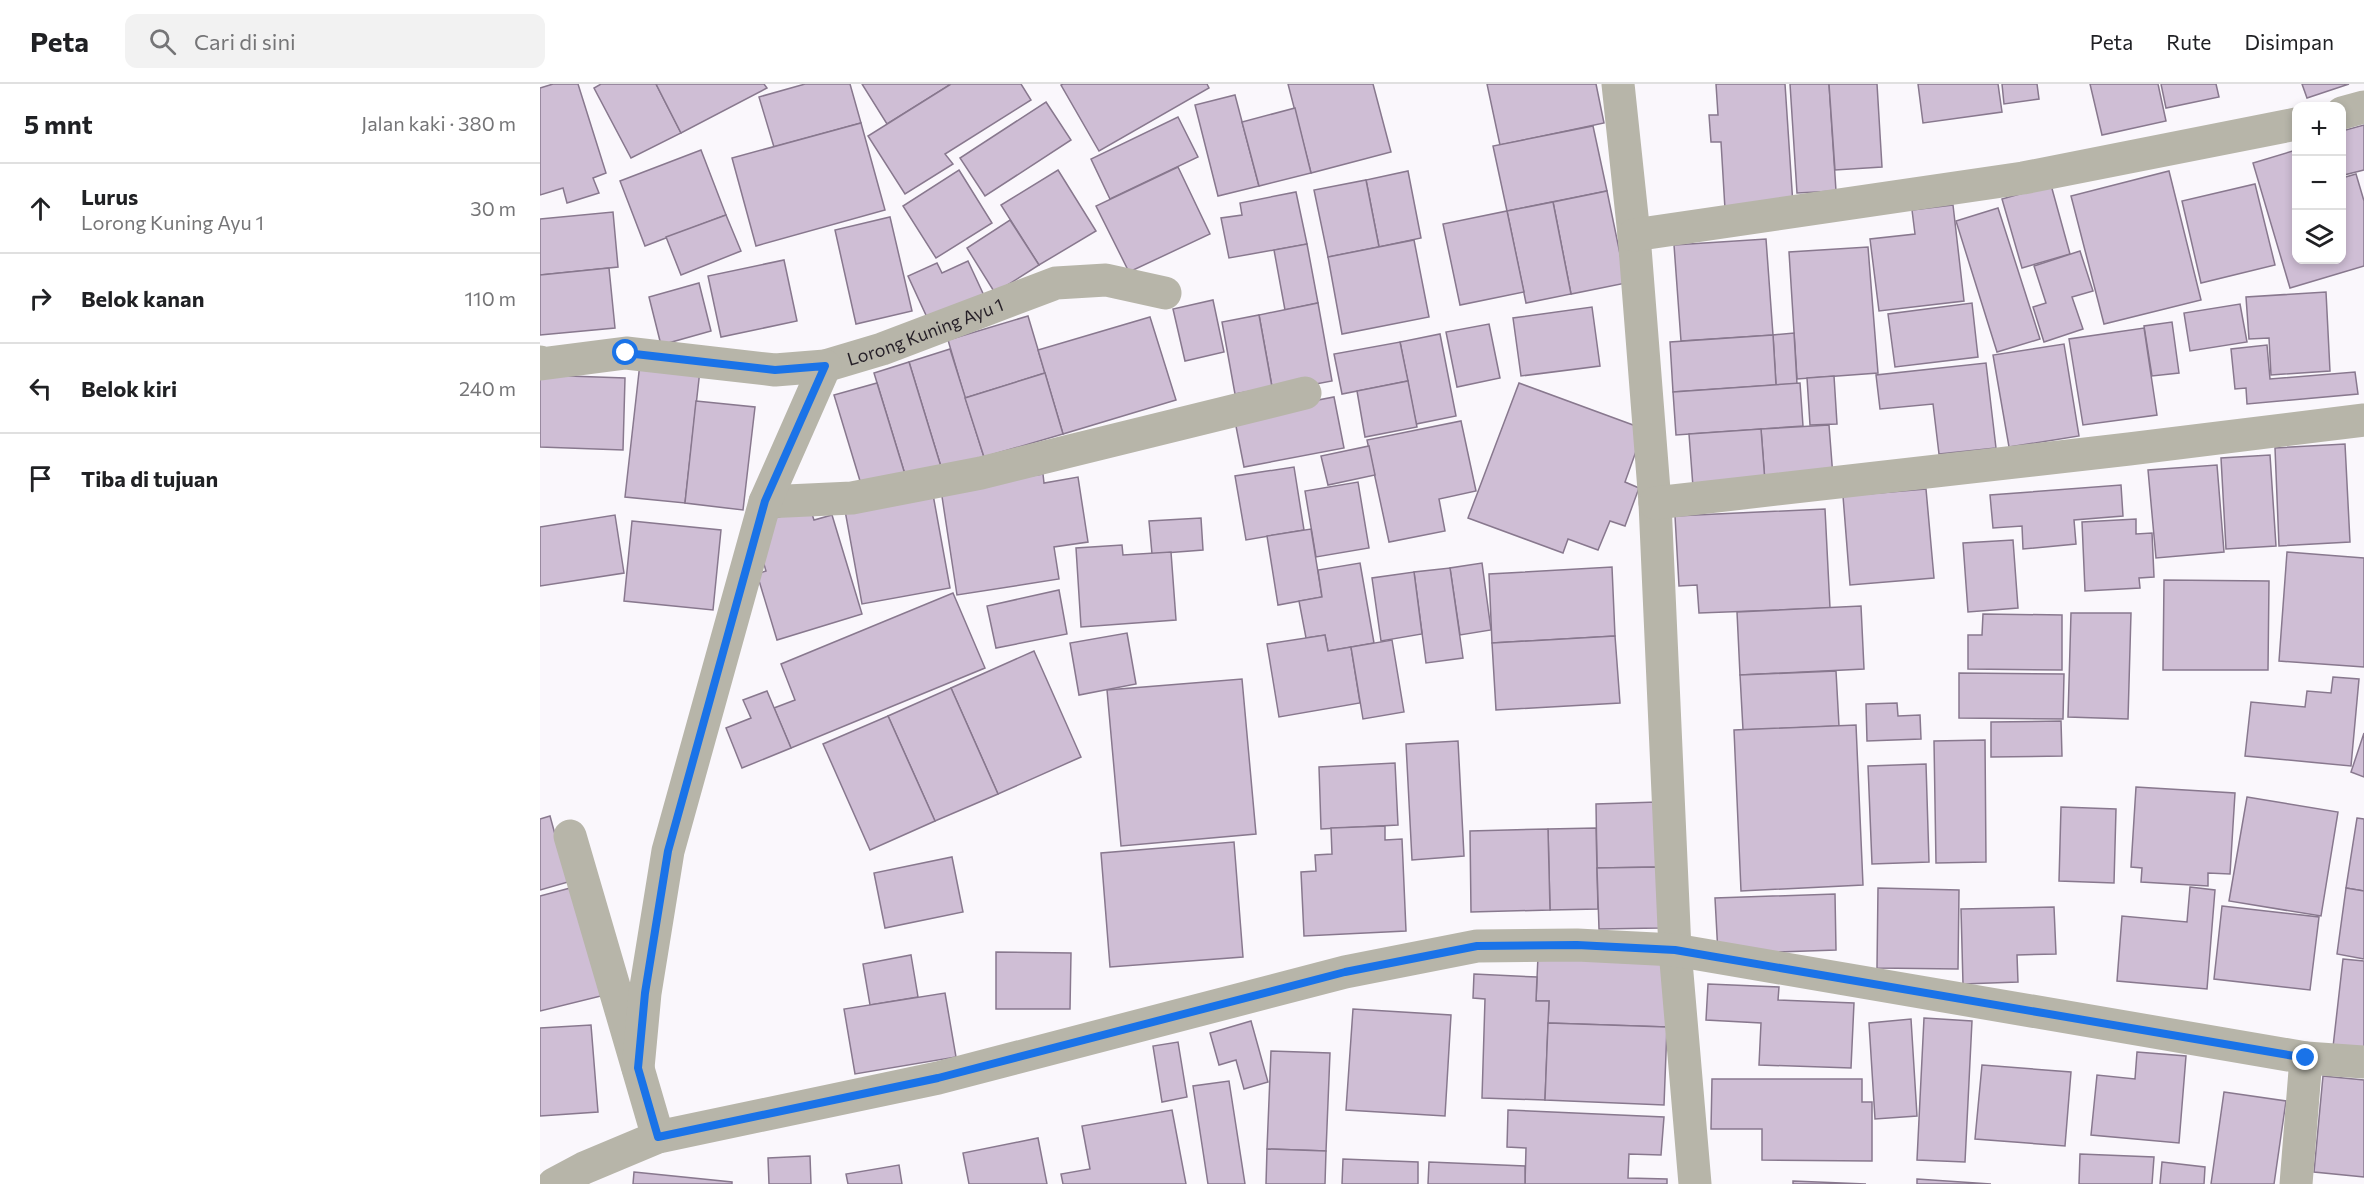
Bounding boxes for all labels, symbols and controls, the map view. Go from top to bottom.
search box [125,14,545,68]
text: Peta [30,24,89,58]
icon: search [146,25,179,58]
text: Cari di sini [194,28,296,55]
text: Peta [2090,29,2133,54]
text: Rute [2166,29,2211,54]
text: Disimpan [2244,29,2334,54]
map controls [2292,102,2346,264]
button: + [2292,102,2346,156]
text: 5 mnt [24,108,93,139]
text: Jalan kaki · 380 m [361,111,516,135]
button: − [2292,156,2346,210]
text: Lurus [81,183,138,210]
icon: ahead [24,192,57,225]
text: 30 m [470,196,516,220]
text: Lorong Kuning Ayu 1 [81,210,264,234]
button: layers [2292,210,2346,264]
icon: right [24,282,57,315]
text: Belok kanan [81,285,204,312]
text: 110 m [465,286,516,310]
street label: Lorong Kuning Ayu 1 [844,293,1006,370]
route start [612,339,638,365]
icon: left [24,372,57,405]
text: Belok kiri [81,375,177,402]
text: 240 m [459,376,516,400]
icon: arrive [24,462,57,495]
text: Tiba di tujuan [81,465,218,492]
route end [2292,1044,2318,1070]

